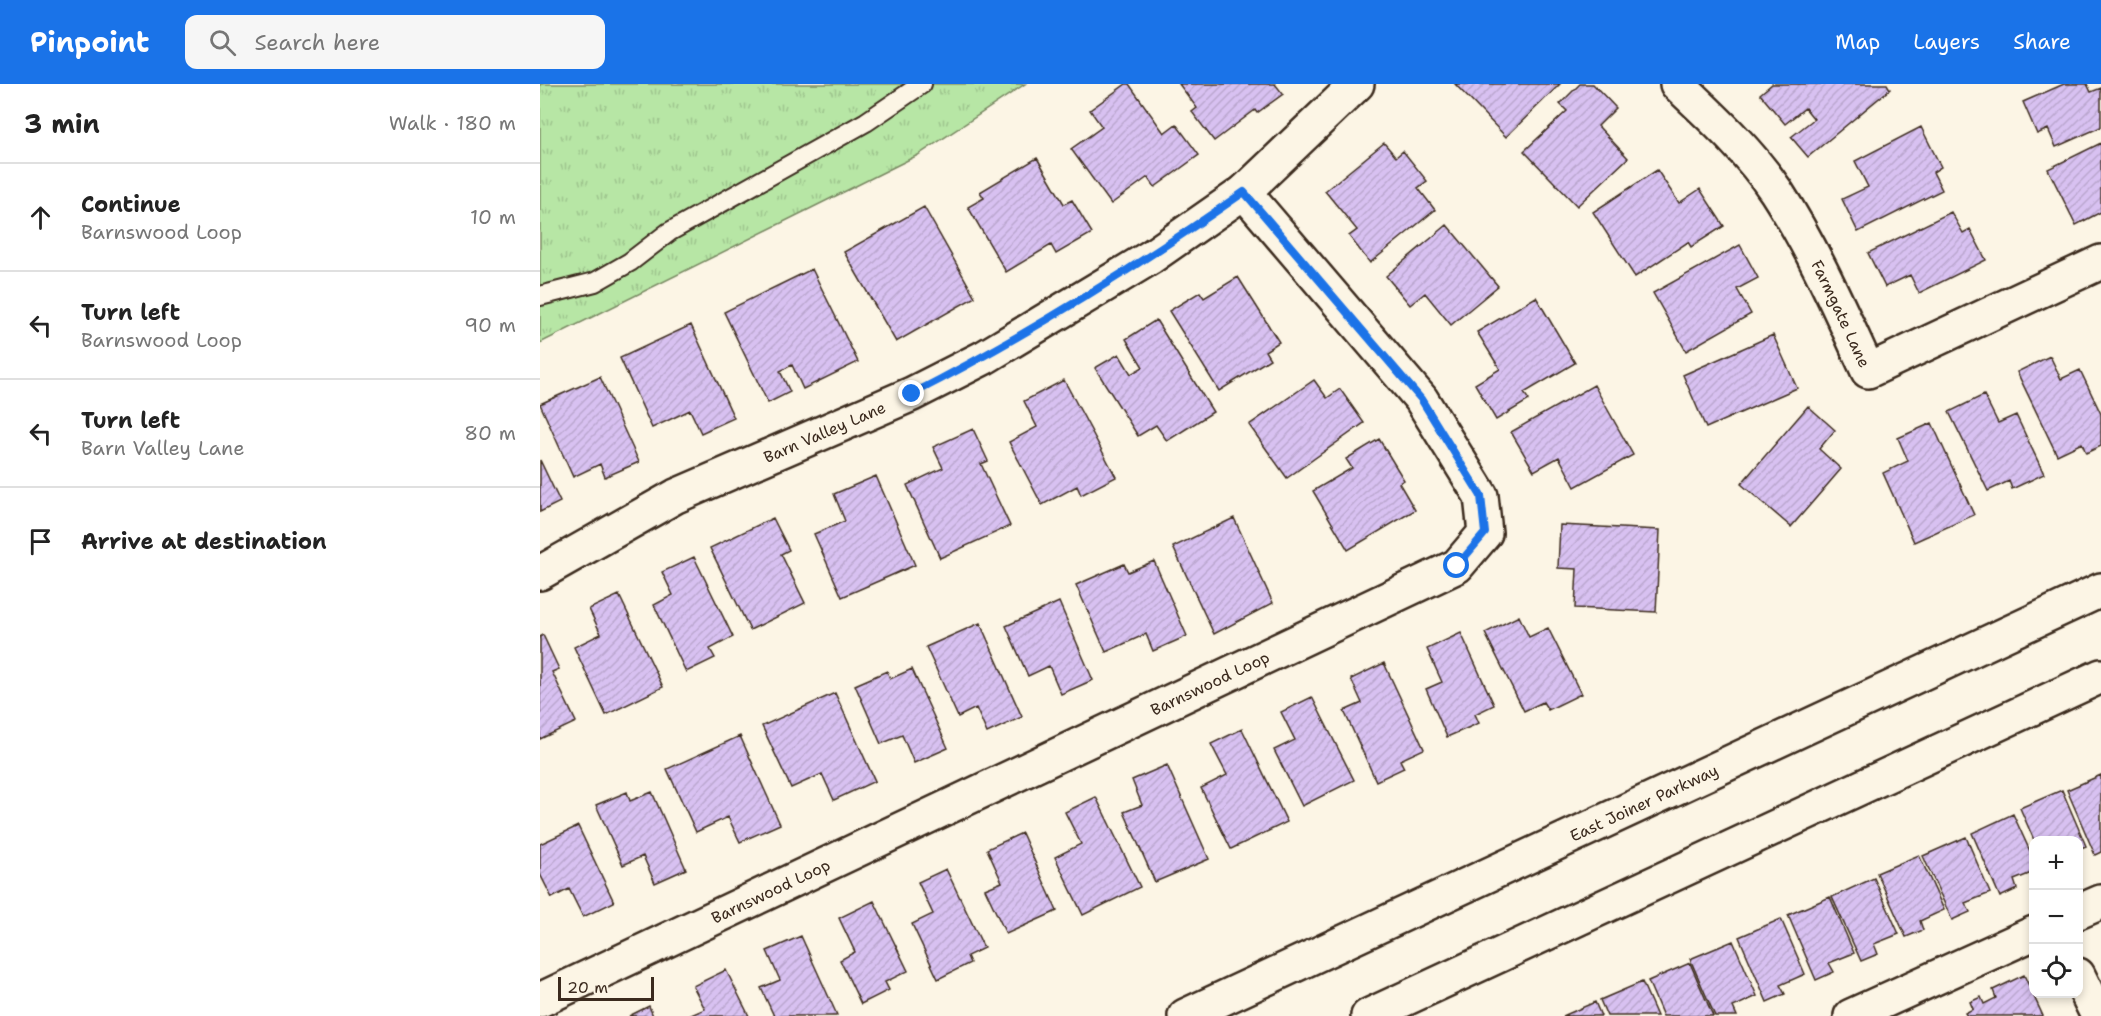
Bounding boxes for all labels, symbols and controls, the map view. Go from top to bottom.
search box [185,15,605,69]
text: Pinpoint [30,23,149,61]
icon: search [206,26,239,59]
text: Search here [254,28,380,57]
text: Map [1835,28,1880,56]
text: Layers [1913,28,1980,56]
text: Share [2013,28,2071,56]
text: 3 min [24,106,100,141]
text: Walk · 180 m [389,110,516,136]
text: Continue [81,190,181,219]
icon: ahead [24,201,57,234]
text: 10 m [470,204,516,230]
text: Barnswood Loop [81,219,242,245]
street label: Farmgate Lane [1807,256,1875,371]
text: Turn left [81,298,180,327]
icon: left [24,309,57,342]
text: 90 m [464,312,516,338]
text: Barnswood Loop [81,327,242,353]
route end [898,380,924,406]
street label: Barn Valley Lane [760,396,889,467]
text: Turn left [81,406,180,435]
icon: left [24,417,57,450]
text: 80 m [464,420,516,446]
text: Barn Valley Lane [81,435,245,461]
icon: arrive [24,525,57,558]
text: Arrive at destination [81,527,327,556]
route start [1443,552,1469,578]
street label: Barnswood Loop [1147,646,1273,720]
street label: East Joiner Parkway [1566,759,1721,846]
map controls [2029,836,2083,998]
button: + [2029,836,2083,890]
street label: Barnswood Loop [708,854,833,928]
button: − [2029,890,2083,944]
button: locate [2029,944,2083,998]
scale bar [558,974,654,1002]
text: 20 m [567,977,608,998]

